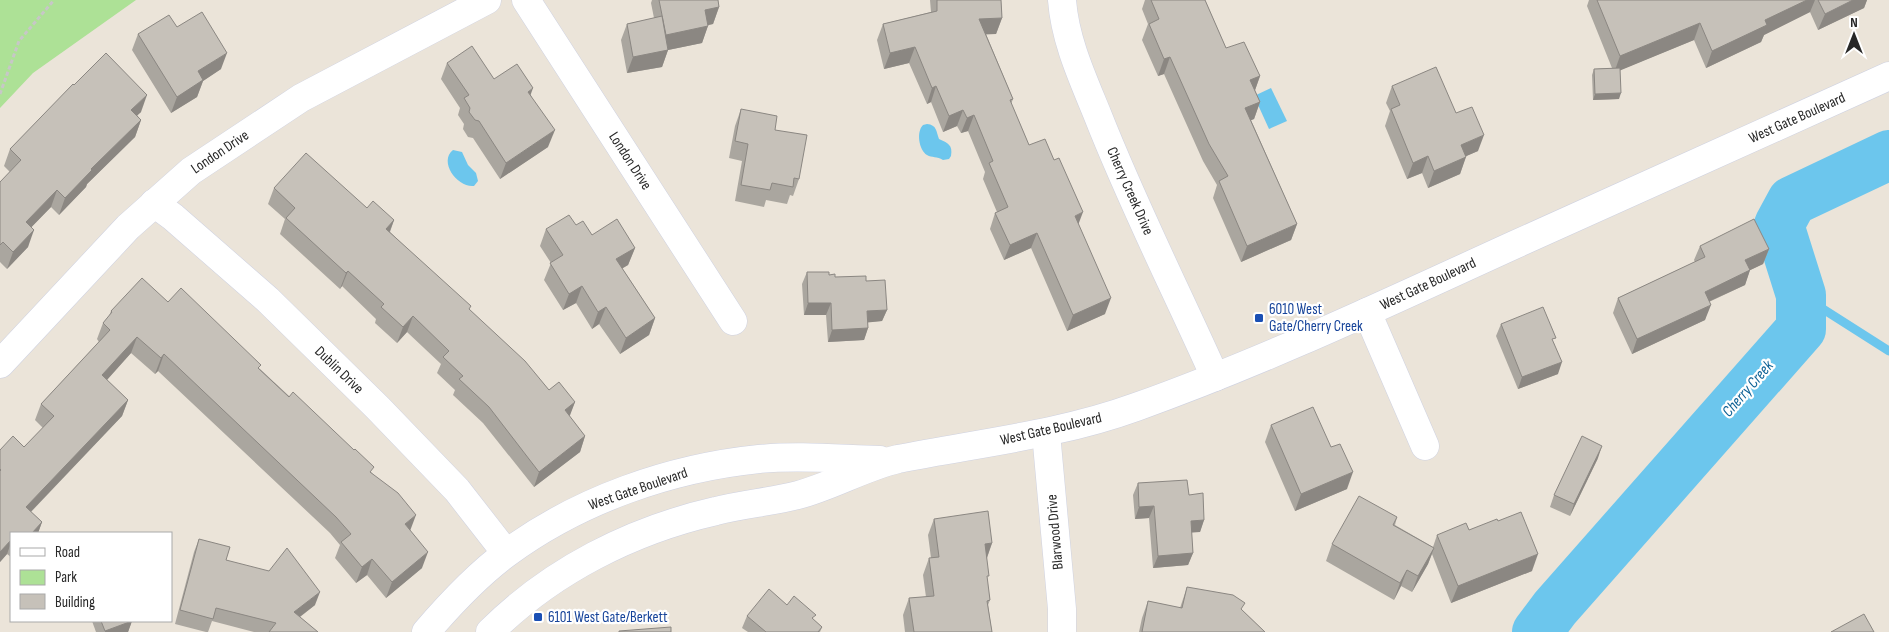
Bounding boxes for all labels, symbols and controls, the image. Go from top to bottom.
north arrow [1829,10,1879,60]
text: N [1850,14,1858,31]
street label: West Gate Boulevard [1746,88,1848,148]
street label: London Drive [188,126,252,178]
street label: London Drive [604,128,656,194]
street label: Cherry Creek Drive [1102,144,1158,238]
street label: West Gate Boulevard [1377,254,1479,314]
place label: 6010 West Gate/Cherry Creek [1269,300,1363,336]
marker: 6010 West Gate/Cherry Creek [1253,312,1265,324]
street label: Dublin Drive [311,342,367,398]
water label: Cherry Creek [1718,356,1778,421]
street label: West Gate Boulevard [998,408,1104,450]
street label: West Gate Boulevard [586,463,690,515]
street label: Blarwood Drive [1042,494,1068,570]
legend [10,532,172,622]
text: Road [55,543,80,562]
text: Park [55,568,77,587]
text: Building [55,593,95,612]
place label: 6101 West Gate/Berkett [548,608,668,627]
marker: 6101 West Gate/Berkett [532,611,544,623]

